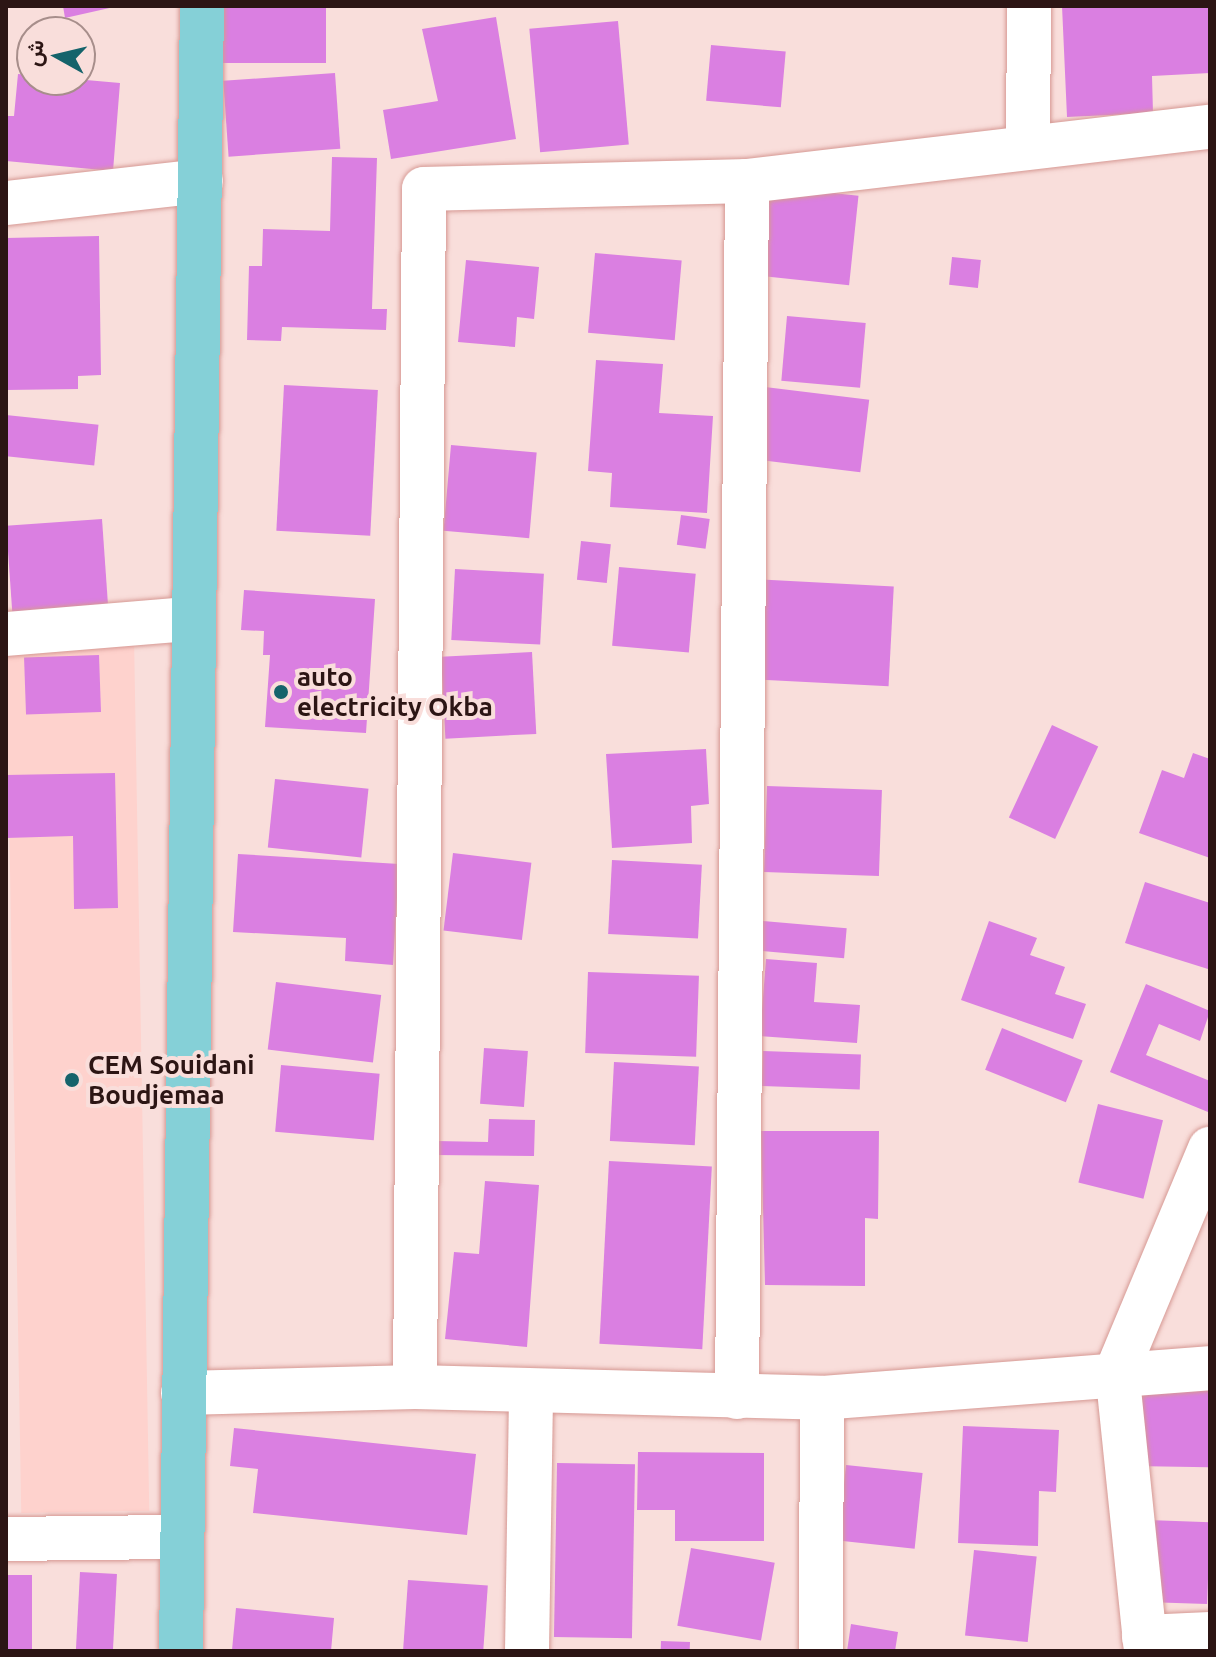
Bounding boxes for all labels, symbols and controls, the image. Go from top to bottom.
north arrow [16,16,96,96]
text: ش [20,38,48,68]
place label: auto electricity Okba [297,661,493,722]
marker: auto electricity Okba [272,683,290,701]
place label: CEM Souidani Boudjemaa [88,1049,254,1110]
marker: CEM Souidani Boudjemaa [63,1071,81,1089]

